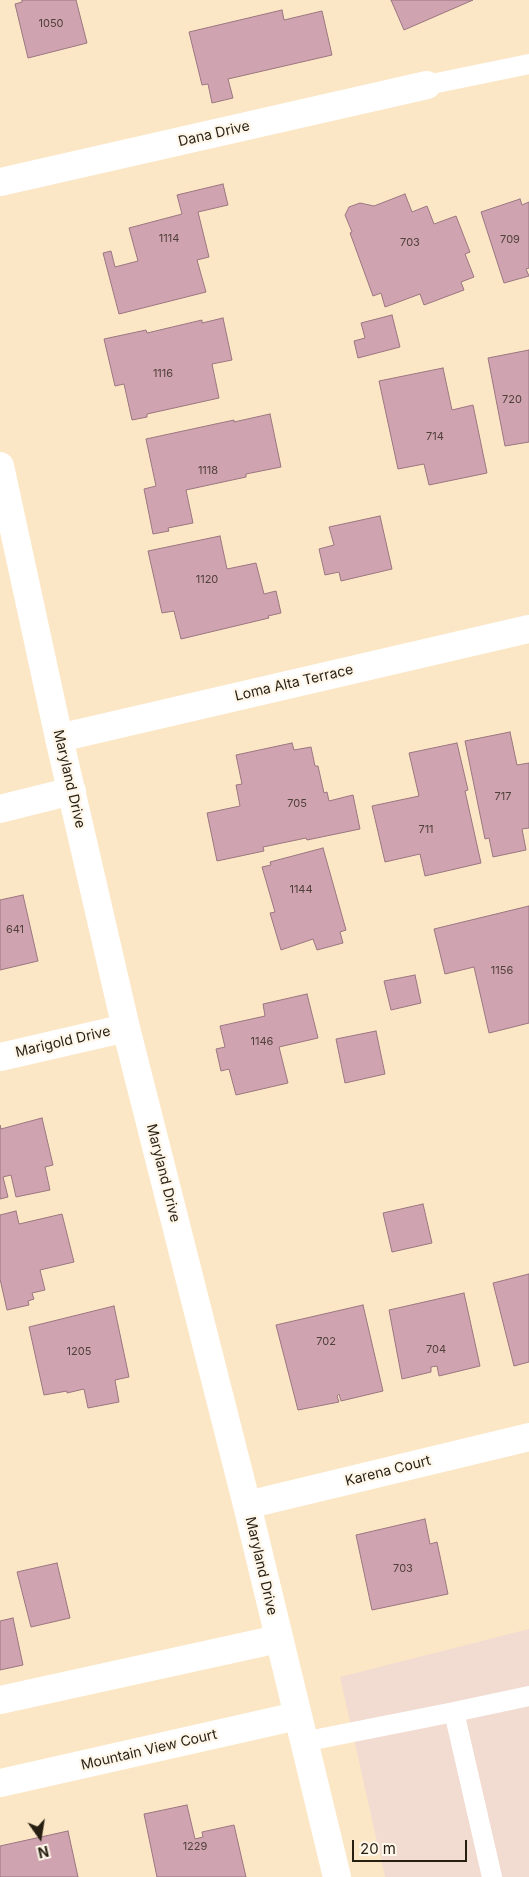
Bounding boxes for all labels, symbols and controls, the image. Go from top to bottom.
house number: 1050 [38,17,64,31]
street label: Dana Drive [177,118,251,150]
house number: 1114 [159,232,179,246]
house number: 709 [500,233,520,247]
house number: 703 [400,236,420,250]
house number: 1116 [153,367,173,381]
house number: 720 [502,393,522,407]
house number: 714 [426,430,444,444]
house number: 1118 [198,464,218,478]
house number: 1120 [196,573,218,587]
street label: Loma Alta Terrace [233,661,355,705]
street label: Maryland Drive [49,728,89,830]
house number: 717 [495,790,511,804]
house number: 705 [287,797,307,811]
house number: 711 [418,823,434,837]
house number: 1144 [289,883,313,897]
house number: 641 [6,923,24,937]
house number: 1156 [491,964,513,978]
street label: Marigold Drive [14,1023,112,1061]
house number: 1146 [251,1035,273,1049]
street label: Maryland Drive [143,1122,183,1224]
house number: 702 [316,1335,336,1349]
house number: 704 [426,1343,446,1357]
house number: 1205 [67,1345,91,1359]
street label: Karena Court [344,1452,432,1490]
street label: Maryland Drive [241,1515,281,1617]
house number: 703 [393,1562,413,1576]
street label: Mountain View Court [79,1726,219,1774]
north arrow [15,1812,65,1862]
scale bar [354,1830,469,1862]
text: 20 m [360,1839,396,1858]
house number: 1229 [183,1840,207,1854]
text: N [36,1843,51,1862]

